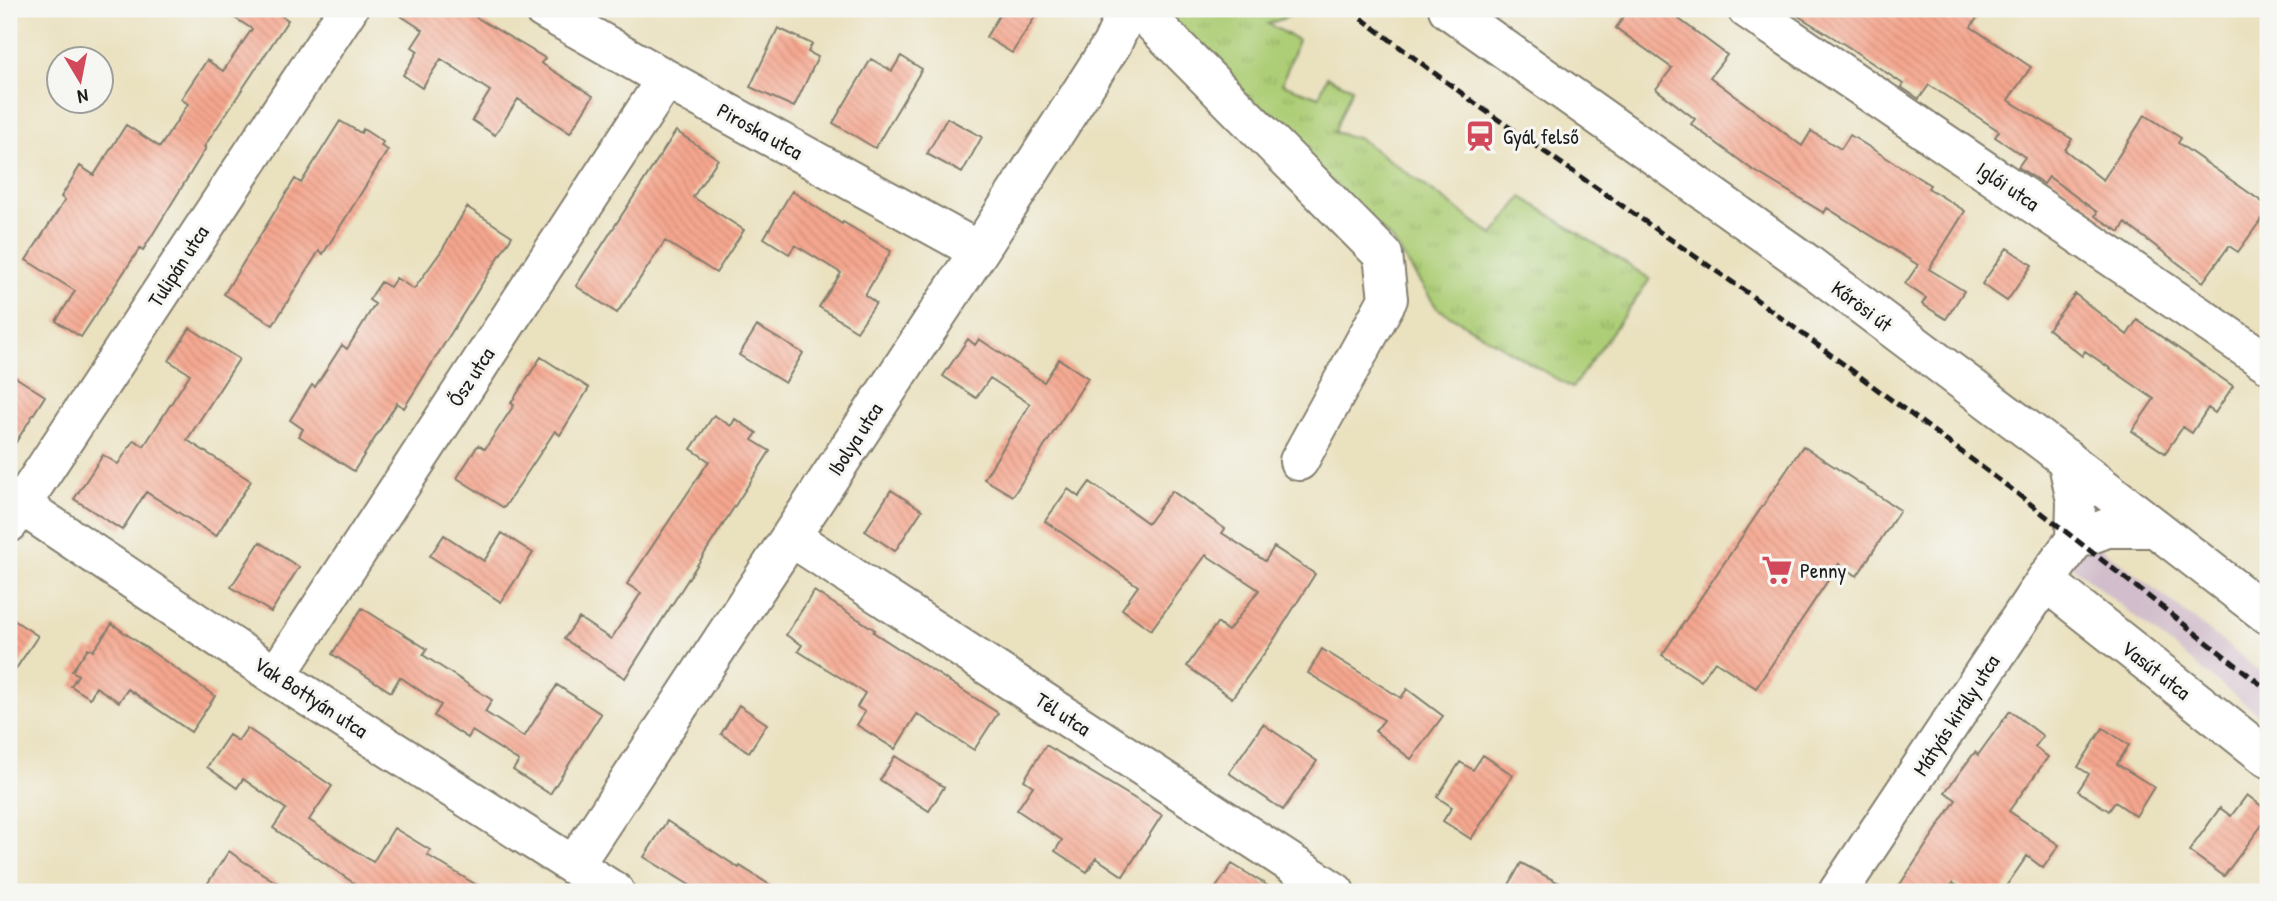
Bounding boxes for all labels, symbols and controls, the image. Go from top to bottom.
north arrow [46,46,116,116]
text: N [76,83,90,110]
street label: Piroska utca [712,96,808,166]
station icon: Gyál felső [1463,119,1497,153]
place label: Gyál felső [1503,122,1579,151]
street label: Iglói utca [1971,154,2045,218]
street label: Tulipán utca [141,219,215,313]
street label: Kőrösi út [1826,274,1899,339]
street label: Ősz utca [441,342,501,412]
street label: Ibolya utca [821,397,889,481]
supermarket icon: Penny [1760,553,1794,587]
place label: Penny [1800,556,1846,585]
street label: Vasút utca [2115,634,2197,706]
street label: Vak Bottyán utca [248,649,374,745]
street label: Mátyás király utca [1906,649,2006,781]
street label: Tél utca [1030,685,1096,743]

